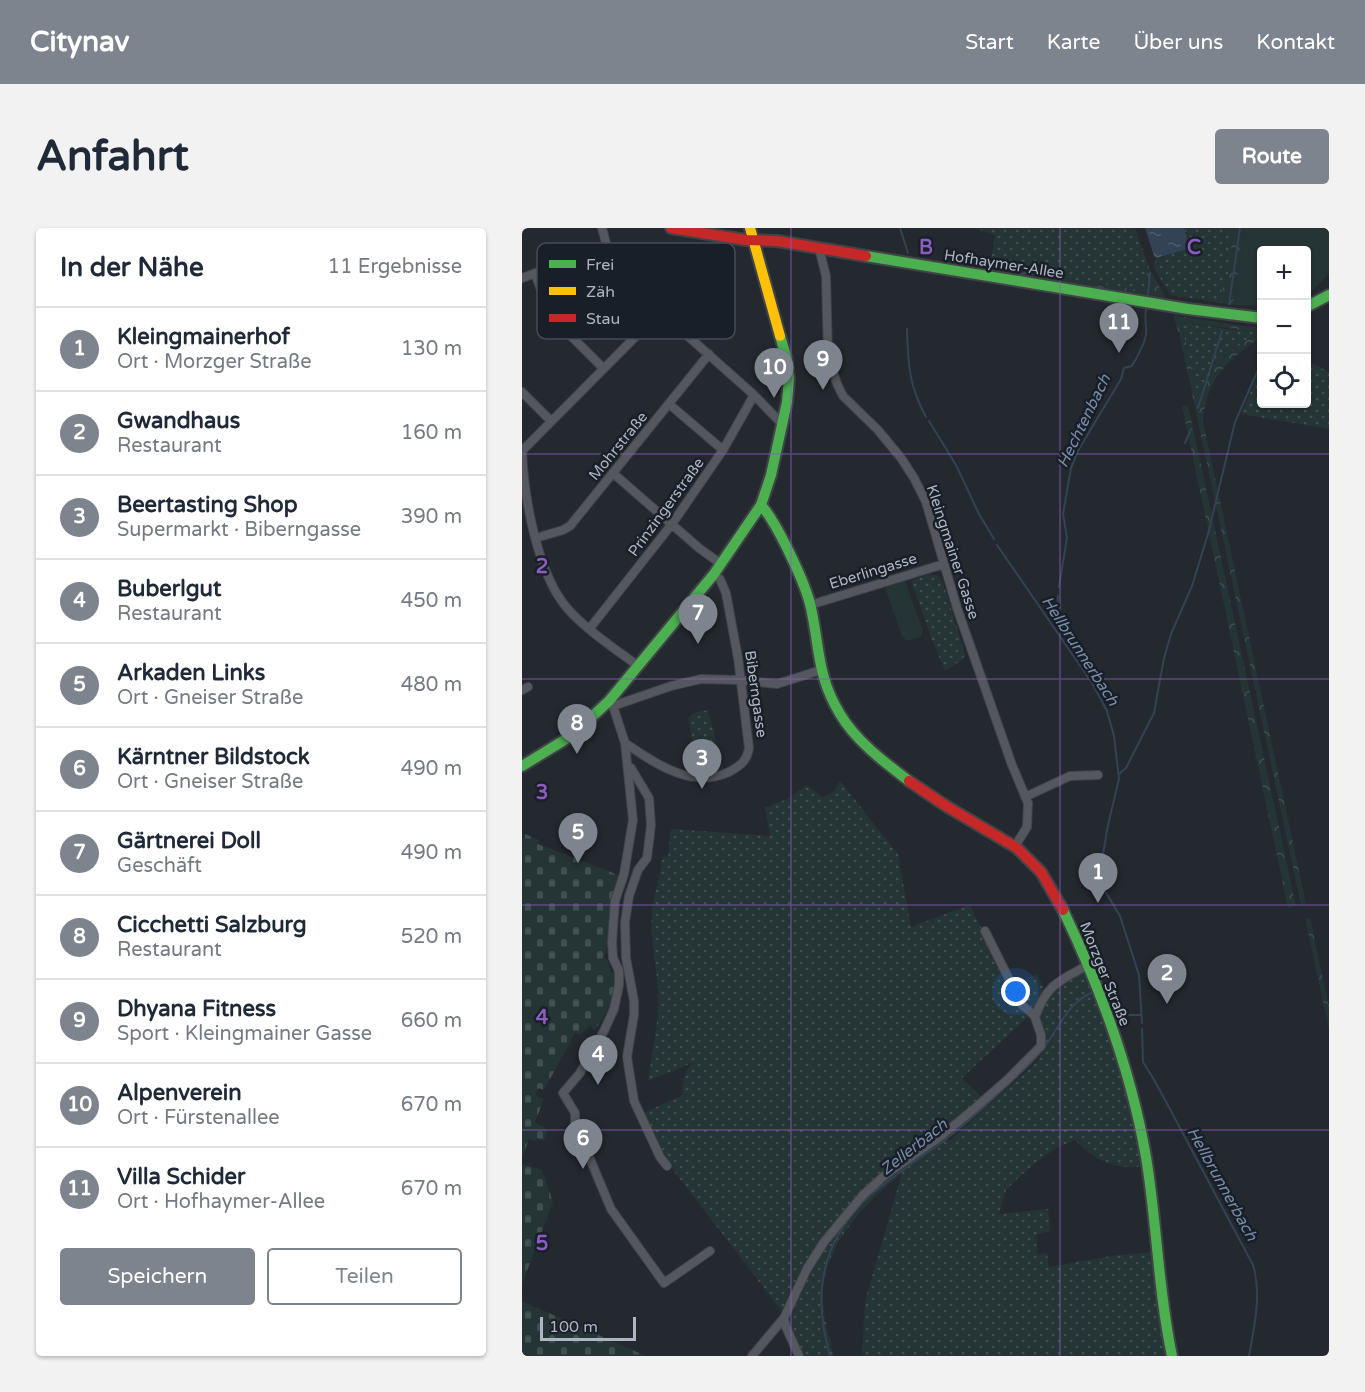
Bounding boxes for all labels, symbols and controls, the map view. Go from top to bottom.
text: Citynav [30,25,129,59]
text: Start [965,30,1014,55]
text: Karte [1047,30,1100,55]
text: Über uns [1133,30,1223,55]
text: Kontakt [1256,30,1335,55]
button: Route [1215,129,1329,184]
text: Anfahrt [36,131,189,182]
text: B [919,236,933,260]
text: C [1187,236,1201,260]
legend [537,243,735,339]
street label: Hofhaymer-Allee [943,246,1065,282]
map controls [1257,246,1311,408]
button: + [1257,246,1311,300]
text: In der Nähe [60,252,204,283]
text: 11 Ergebnisse [327,255,462,279]
text: Frei [586,255,614,275]
text: Zäh [586,282,615,302]
button: − [1257,300,1311,354]
pin: 11 [1100,304,1138,353]
text: Stau [586,309,620,329]
text: Kleingmainerhof [117,324,290,350]
text: 1 [73,337,86,361]
text: 130 m [401,337,462,361]
pin: 9 [804,340,842,390]
pin: 10 [754,348,794,398]
text: Ort · Morzger Straße [117,350,311,374]
button: locate [1257,354,1311,408]
water label: Hechtenbach [1053,370,1116,471]
text: Gwandhaus [117,408,240,434]
street label: Mohrstraße [585,408,651,484]
text: 2 [73,421,86,445]
text: 160 m [401,421,462,445]
text: Restaurant [117,434,222,458]
street label: Prinzingerstraße [624,454,708,560]
street label: Kleingmainer Gasse [923,482,983,622]
text: Beertasting Shop [117,492,298,518]
text: 3 [73,505,86,529]
text: 390 m [401,505,462,529]
text: Supermarkt · Biberngasse [117,518,361,542]
street label: Eberlingasse [827,549,919,593]
text: 2 [536,555,548,579]
text: Buberlgut [117,576,221,602]
text: 4 [73,589,86,613]
text: 450 m [401,589,462,613]
water label: Hellbrunnerbach [1037,592,1124,711]
pin: 7 [678,594,717,644]
text: Restaurant [117,602,222,626]
street label: Biberngasse [741,649,771,739]
text: Arkaden Links [117,660,265,686]
text: 5 [73,673,86,697]
text: 480 m [401,673,462,697]
text: Ort · Gneiser Straße [117,686,303,710]
pin: 8 [558,704,596,754]
pin: 3 [682,740,722,789]
text: Kärntner Bildstock [117,744,310,770]
text: 6 [73,757,86,781]
text: 490 m [401,757,462,781]
text: Ort · Gneiser Straße [117,770,303,794]
text: 3 [536,781,548,805]
pin: 5 [558,814,598,863]
text: Gärtnerei Doll [117,828,261,854]
text: 7 [73,841,86,865]
text: 490 m [401,841,462,865]
text: Geschäft [117,854,202,878]
pin: 1 [1078,854,1118,903]
text: Cicchetti Salzburg [117,912,307,938]
street label: Morzger Straße [1076,919,1134,1029]
text: 8 [73,925,86,949]
text: 520 m [401,925,462,949]
text: Restaurant [117,938,222,962]
pin: 2 [1148,954,1186,1004]
your location [1001,977,1030,1006]
text: Dhyana Fitness [117,996,276,1022]
text: 4 [536,1006,549,1030]
text: 9 [73,1009,86,1033]
text: 660 m [401,1009,462,1033]
text: Sport · Kleingmainer Gasse [117,1022,372,1046]
pin: 4 [578,1036,618,1085]
text: Alpenverein [117,1080,242,1106]
text: 10 [67,1093,92,1117]
text: 670 m [401,1093,462,1117]
text: Ort · Fürstenallee [117,1106,280,1130]
water label: Zellerbach [876,1114,953,1179]
pin: 6 [564,1120,602,1169]
water label: Hellbrunnerbach [1182,1124,1262,1245]
text: Villa Schider [117,1164,245,1190]
text: 11 [67,1177,92,1201]
text: 670 m [401,1177,462,1201]
text: Ort · Hofhaymer-Allee [117,1190,325,1214]
text: 5 [536,1232,548,1256]
button: Speichern [60,1248,255,1305]
button: Teilen [267,1248,462,1305]
scale bar [540,1314,636,1342]
text: 100 m [549,1317,598,1337]

